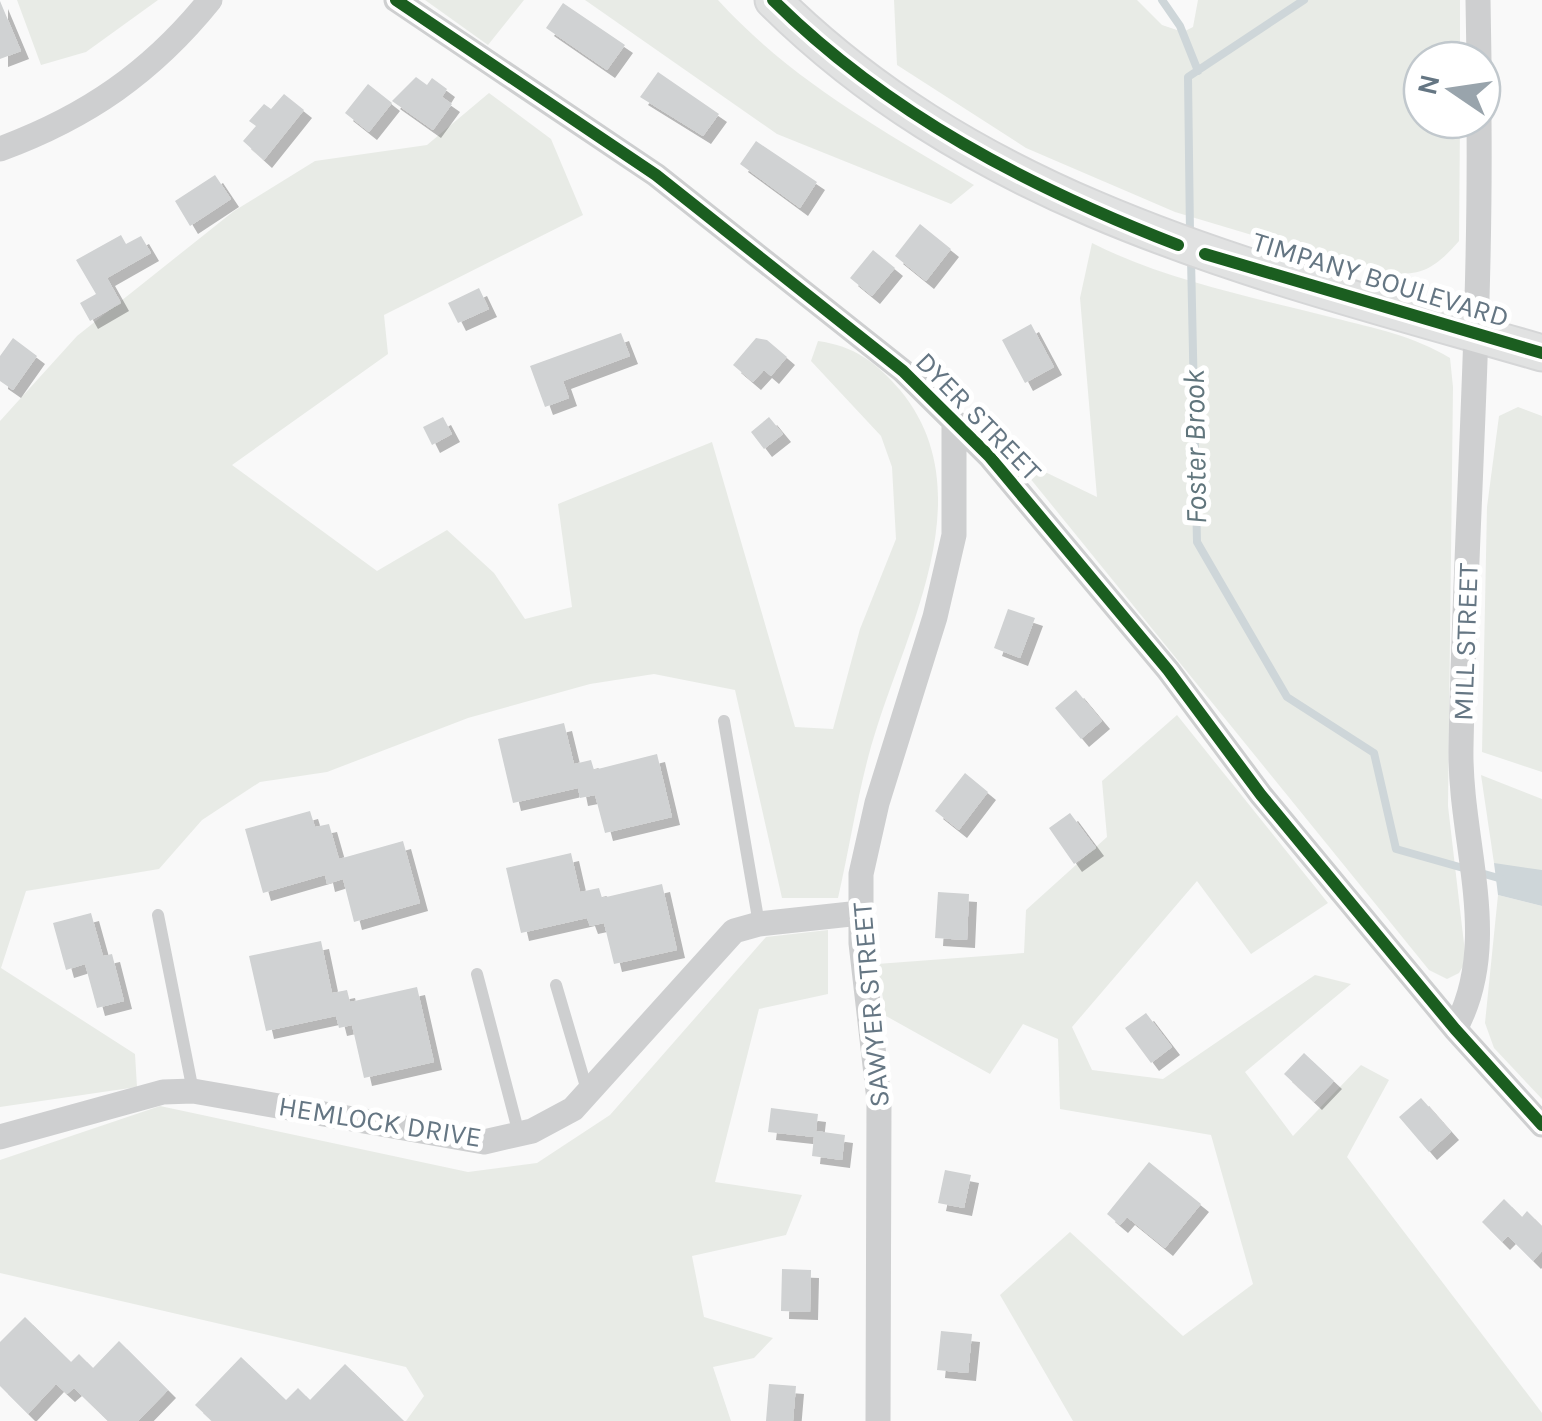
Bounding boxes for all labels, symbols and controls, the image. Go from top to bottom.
north arrow [1402,40,1502,140]
text: N [1410,71,1446,98]
street label: TIMPANY BOULEVARD [1249,225,1513,334]
street label: DYER STREET [909,345,1048,488]
water label: Foster Brook [1176,369,1214,525]
street label: MILL STREET [1446,563,1485,722]
street label: SAWYER STREET [845,901,896,1109]
street label: HEMLOCK DRIVE [276,1089,484,1154]

